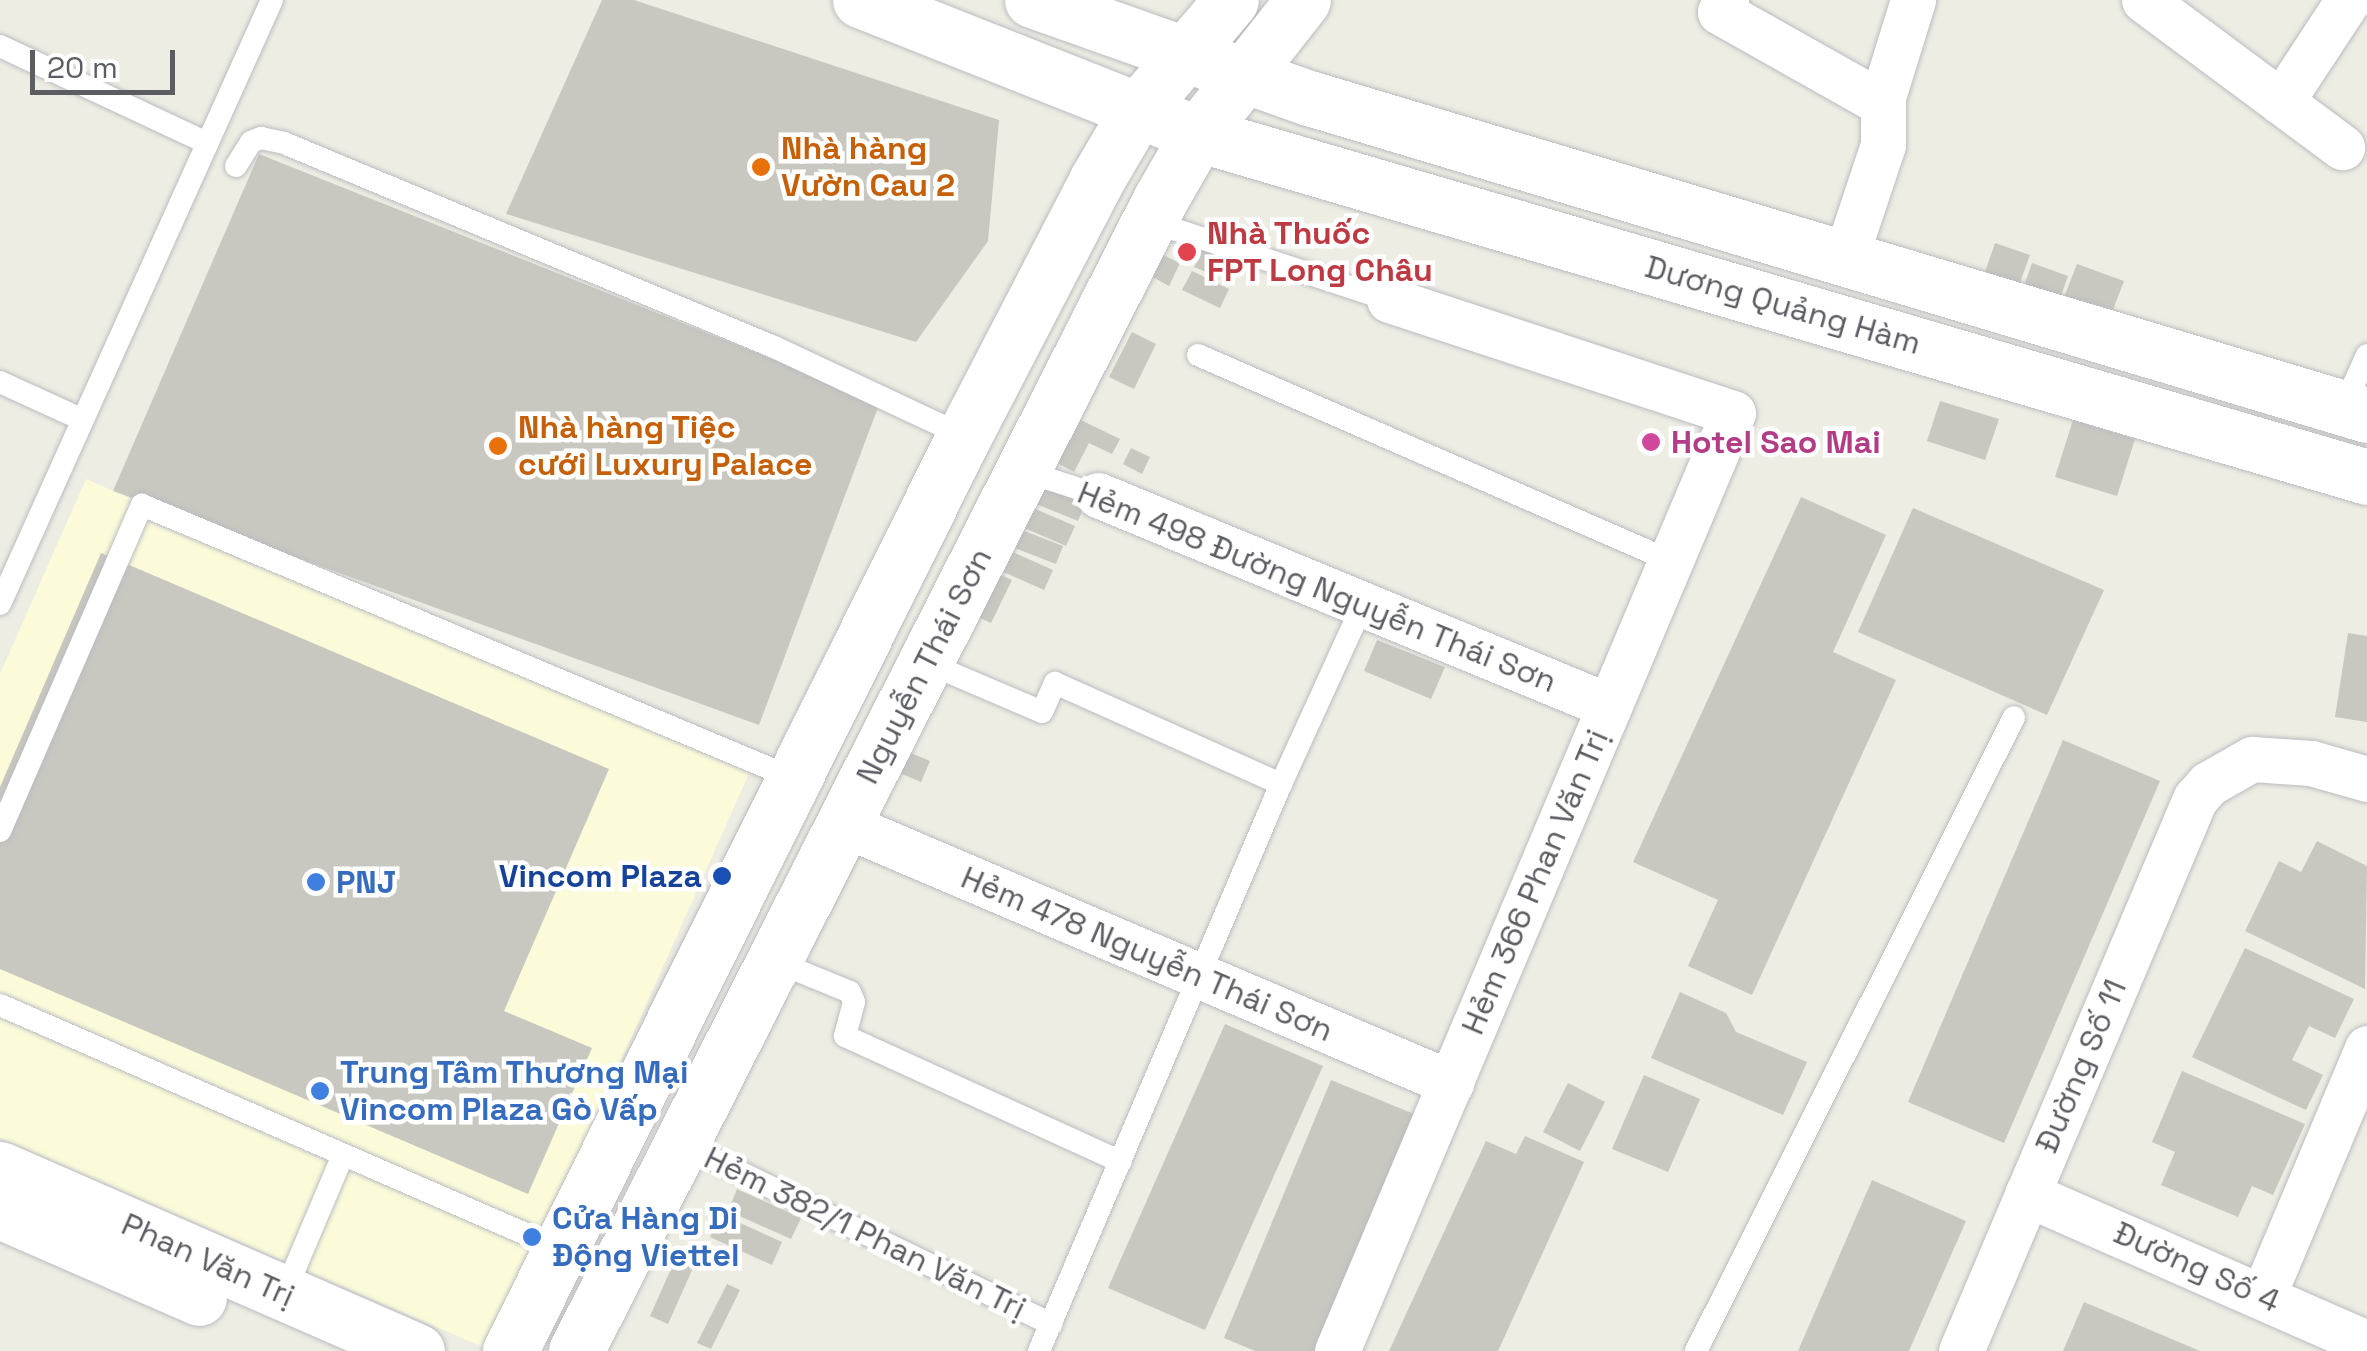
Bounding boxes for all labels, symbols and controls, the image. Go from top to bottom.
scale bar [35,30,180,92]
text: 20 m [47,48,118,87]
place label: Nhà hàng Vườn Cau 2 [781,130,955,205]
marker: Nhà hàng Vườn Cau 2 [750,156,772,178]
place label: Nhà Thuốc FPT Long Châu [1207,215,1434,290]
marker: Nhà Thuốc FPT Long Châu [1176,241,1198,263]
street label: Dương Quảng Hàm [1641,247,1925,363]
place label: Nhà hàng Tiệc cưới Luxury Palace [518,409,812,484]
place label: Hotel Sao Mai [1671,423,1881,461]
marker: Hotel Sao Mai [1640,431,1662,453]
marker: Nhà hàng Tiệc cưới Luxury Palace [487,435,509,457]
street label: Hẻm 498 Đường Nguyễn Thái Sơn [1072,473,1562,701]
street label: Nguyễn Thái Sơn [848,541,1000,791]
street label: Hẻm 366 Phan Văn Trị [1453,723,1617,1041]
place label: Vincom Plaza [499,857,702,895]
street label: Hẻm 478 Nguyễn Thái Sơn [955,858,1339,1050]
place label: PNJ [336,863,396,901]
marker: Vincom Plaza [711,865,733,887]
marker: PNJ [305,871,327,893]
street label: Đường Số 11 [2027,974,2135,1158]
place label: Trung Tâm Thương Mại Vincom Plaza Gò Vấp [340,1054,690,1129]
marker: Trung Tâm Thương Mại Vincom Plaza Gò Vấp [309,1080,331,1102]
street label: Hẻm 382/1 Phan Văn Trị [698,1138,1032,1328]
place label: Cửa Hàng Di Động Viettel [552,1200,740,1275]
street label: Phan Văn Trị [115,1205,301,1315]
street label: Đường Số 4 [2108,1213,2286,1321]
marker: Cửa Hàng Di Động Viettel [521,1226,543,1248]

